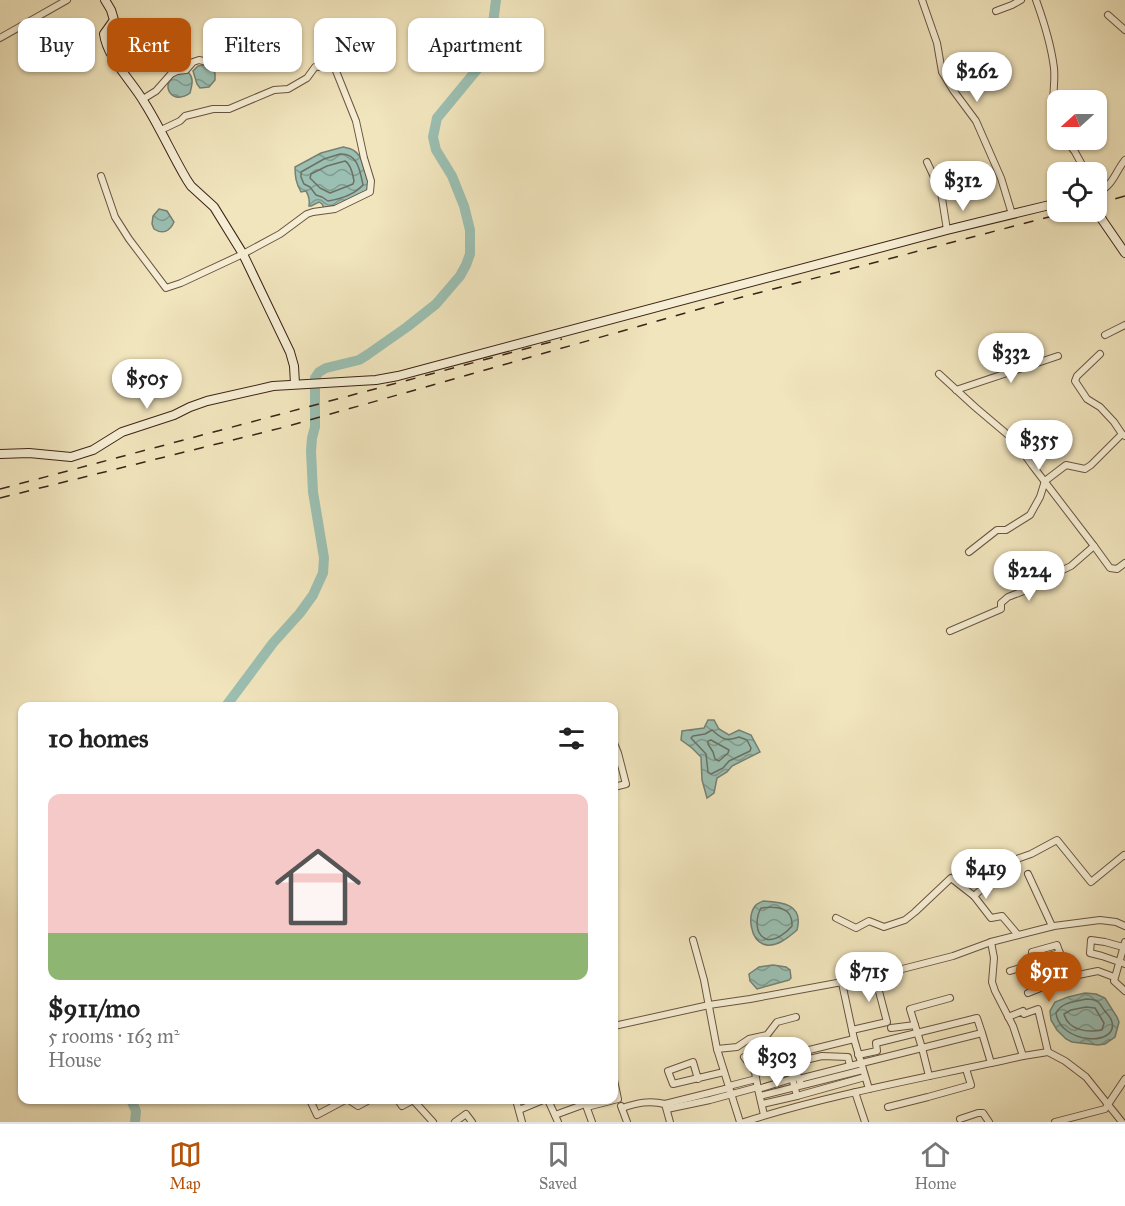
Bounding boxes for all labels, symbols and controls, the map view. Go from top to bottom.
chip: Buy [18,18,95,72]
chip: Rent [107,18,191,72]
chip: Filters [203,18,302,72]
chip: New [314,18,396,72]
chip: Apartment [408,18,544,72]
pin: $262 [941,52,1013,103]
text: $262 [956,59,998,83]
north arrow [1047,90,1107,150]
map controls [1047,90,1107,222]
pin: $312 [927,161,999,212]
button: locate [1047,162,1107,222]
text: $312 [944,168,982,192]
pin: $332 [975,333,1047,384]
text: $332 [992,340,1030,364]
pin: $505 [111,359,183,410]
text: $505 [126,366,168,390]
pin: $355 [1003,420,1075,471]
text: $355 [1020,427,1058,451]
pin: $224 [993,551,1065,602]
text: $224 [1008,558,1050,582]
text: 10 homes [48,722,149,754]
icon: filters [555,722,588,755]
icon: home [264,833,372,941]
pin: $419 [950,849,1022,900]
text: $419 [965,856,1007,880]
pin: $715 [833,952,905,1003]
pin: $911 [1013,952,1085,1003]
text: $715 [849,959,889,983]
text: $911 [1030,959,1068,983]
text: $911/mo [48,992,140,1024]
text: 5 rooms · 163 m² [48,1024,180,1048]
pin: $303 [741,1037,813,1088]
text: $303 [757,1044,797,1068]
text: House [48,1048,102,1072]
tab: Map [169,1138,202,1193]
tab: Saved [539,1138,577,1193]
tab: Home [914,1138,956,1193]

